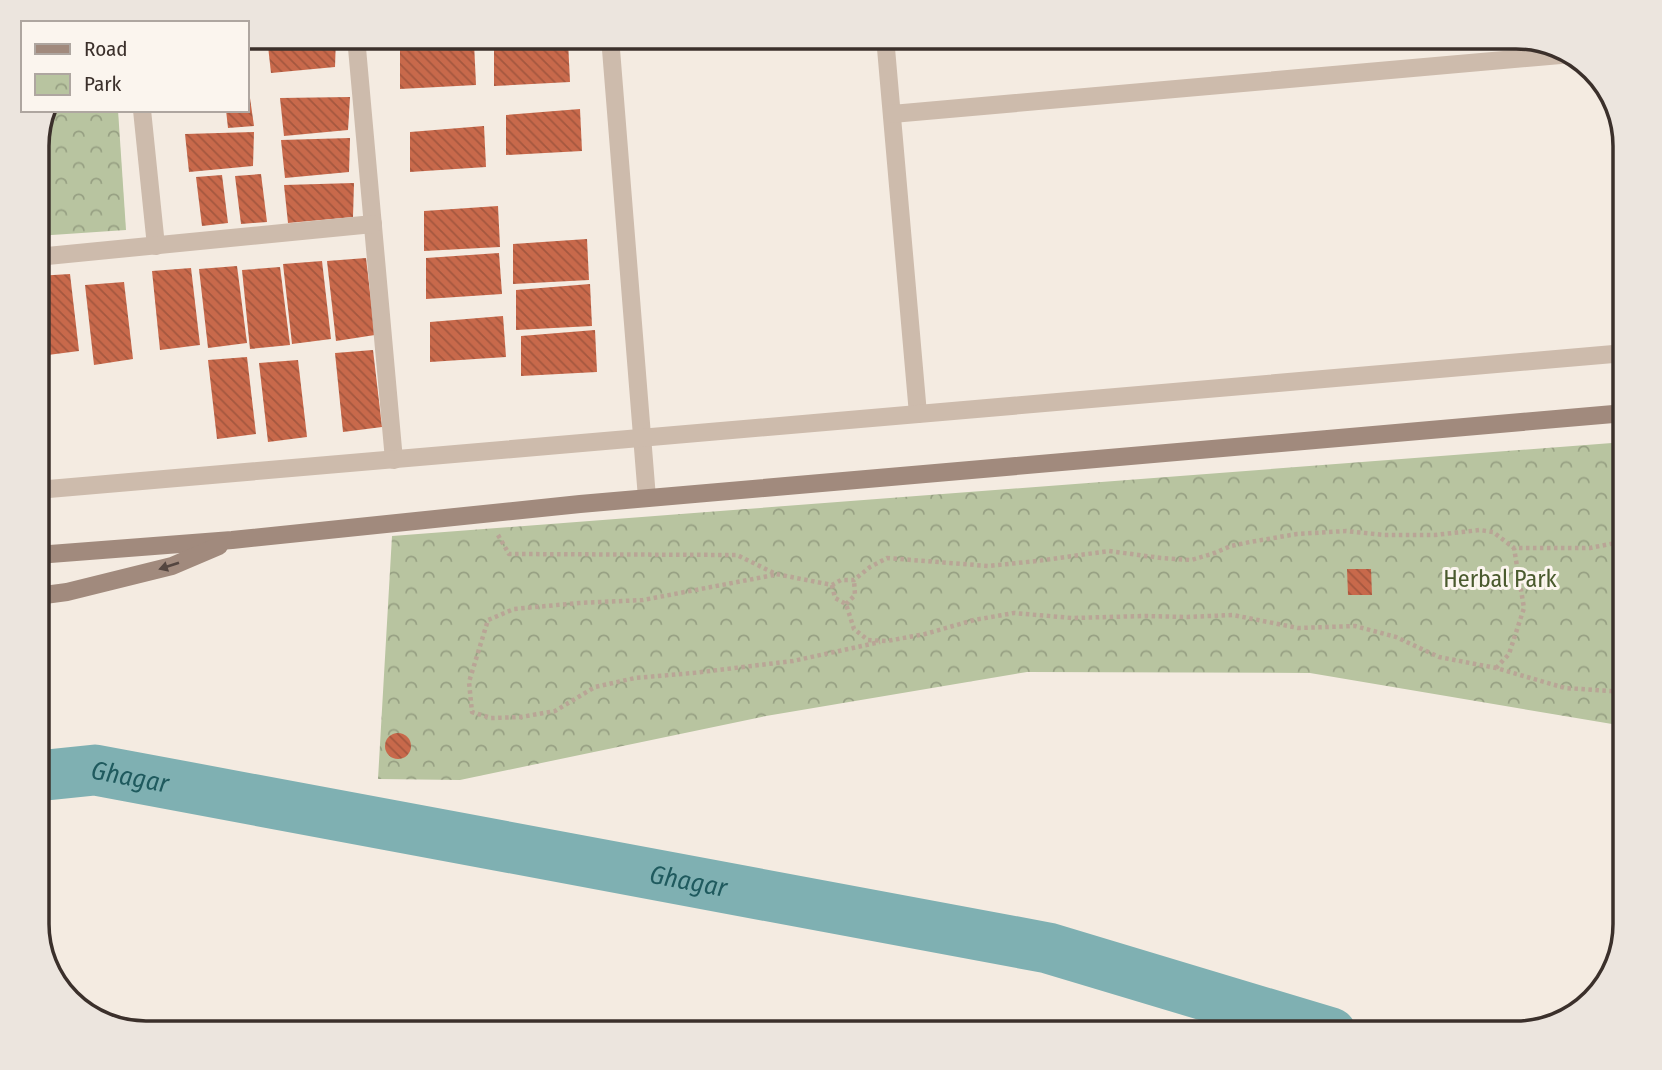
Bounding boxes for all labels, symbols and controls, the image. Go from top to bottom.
legend [21,21,248,112]
text: Road [84,36,128,62]
text: Park [84,71,122,97]
one-way arrow [158,562,179,572]
park label: Herbal Park [1443,565,1558,593]
water label: Ghagar [89,754,172,799]
water label: Ghagar [647,858,731,903]

